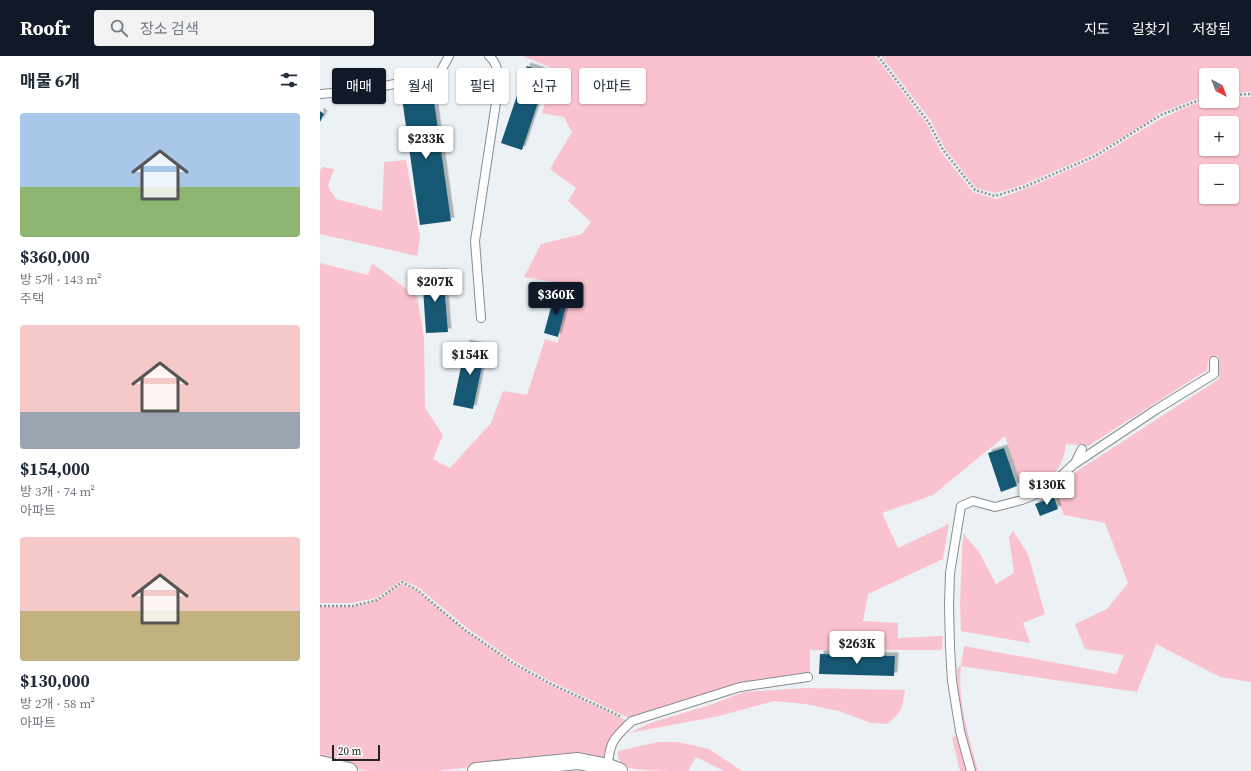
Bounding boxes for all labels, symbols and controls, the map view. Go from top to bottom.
search box [94,10,374,46]
text: Roofr [20,15,70,41]
icon: search [108,17,130,39]
text: 장소 검색 [140,18,199,39]
text: 지도 [1084,19,1110,39]
text: 길찾기 [1132,19,1170,39]
text: 저장됨 [1192,19,1231,39]
chip: 매매 [332,68,386,104]
chip: 월세 [394,68,448,104]
chip: 필터 [456,68,509,104]
chip: 신규 [517,68,571,104]
chip: 아파트 [579,68,646,104]
north arrow [1199,68,1239,108]
map controls [1199,68,1239,204]
text: 매물 6개 [20,69,80,93]
icon: filters [278,69,300,91]
button: + [1199,116,1239,156]
pin: $233K [398,126,454,160]
text: $233K [407,130,445,147]
icon: home [124,139,196,211]
button: − [1199,164,1239,204]
text: $360,000 [20,245,90,269]
pin: $207K [407,269,463,303]
text: 방 5개 · 143 m² [20,271,102,288]
text: $207K [416,273,454,290]
pin: $360K [528,282,584,316]
text: $360K [537,286,575,303]
text: 주택 [20,290,44,307]
pin: $154K [442,342,498,376]
text: $154K [451,346,489,363]
icon: home [124,351,196,423]
text: $154,000 [20,457,90,481]
pin: $130K [1019,472,1075,506]
text: $130K [1028,476,1066,493]
text: 방 3개 · 74 m² [20,483,95,500]
text: 아파트 [20,502,56,519]
icon: home [124,563,196,635]
pin: $263K [829,631,885,665]
text: $263K [838,635,876,652]
text: $130,000 [20,669,90,693]
text: 방 2개 · 58 m² [20,695,95,712]
text: 아파트 [20,714,56,731]
scale bar [332,743,380,762]
text: 20 m [338,744,361,759]

